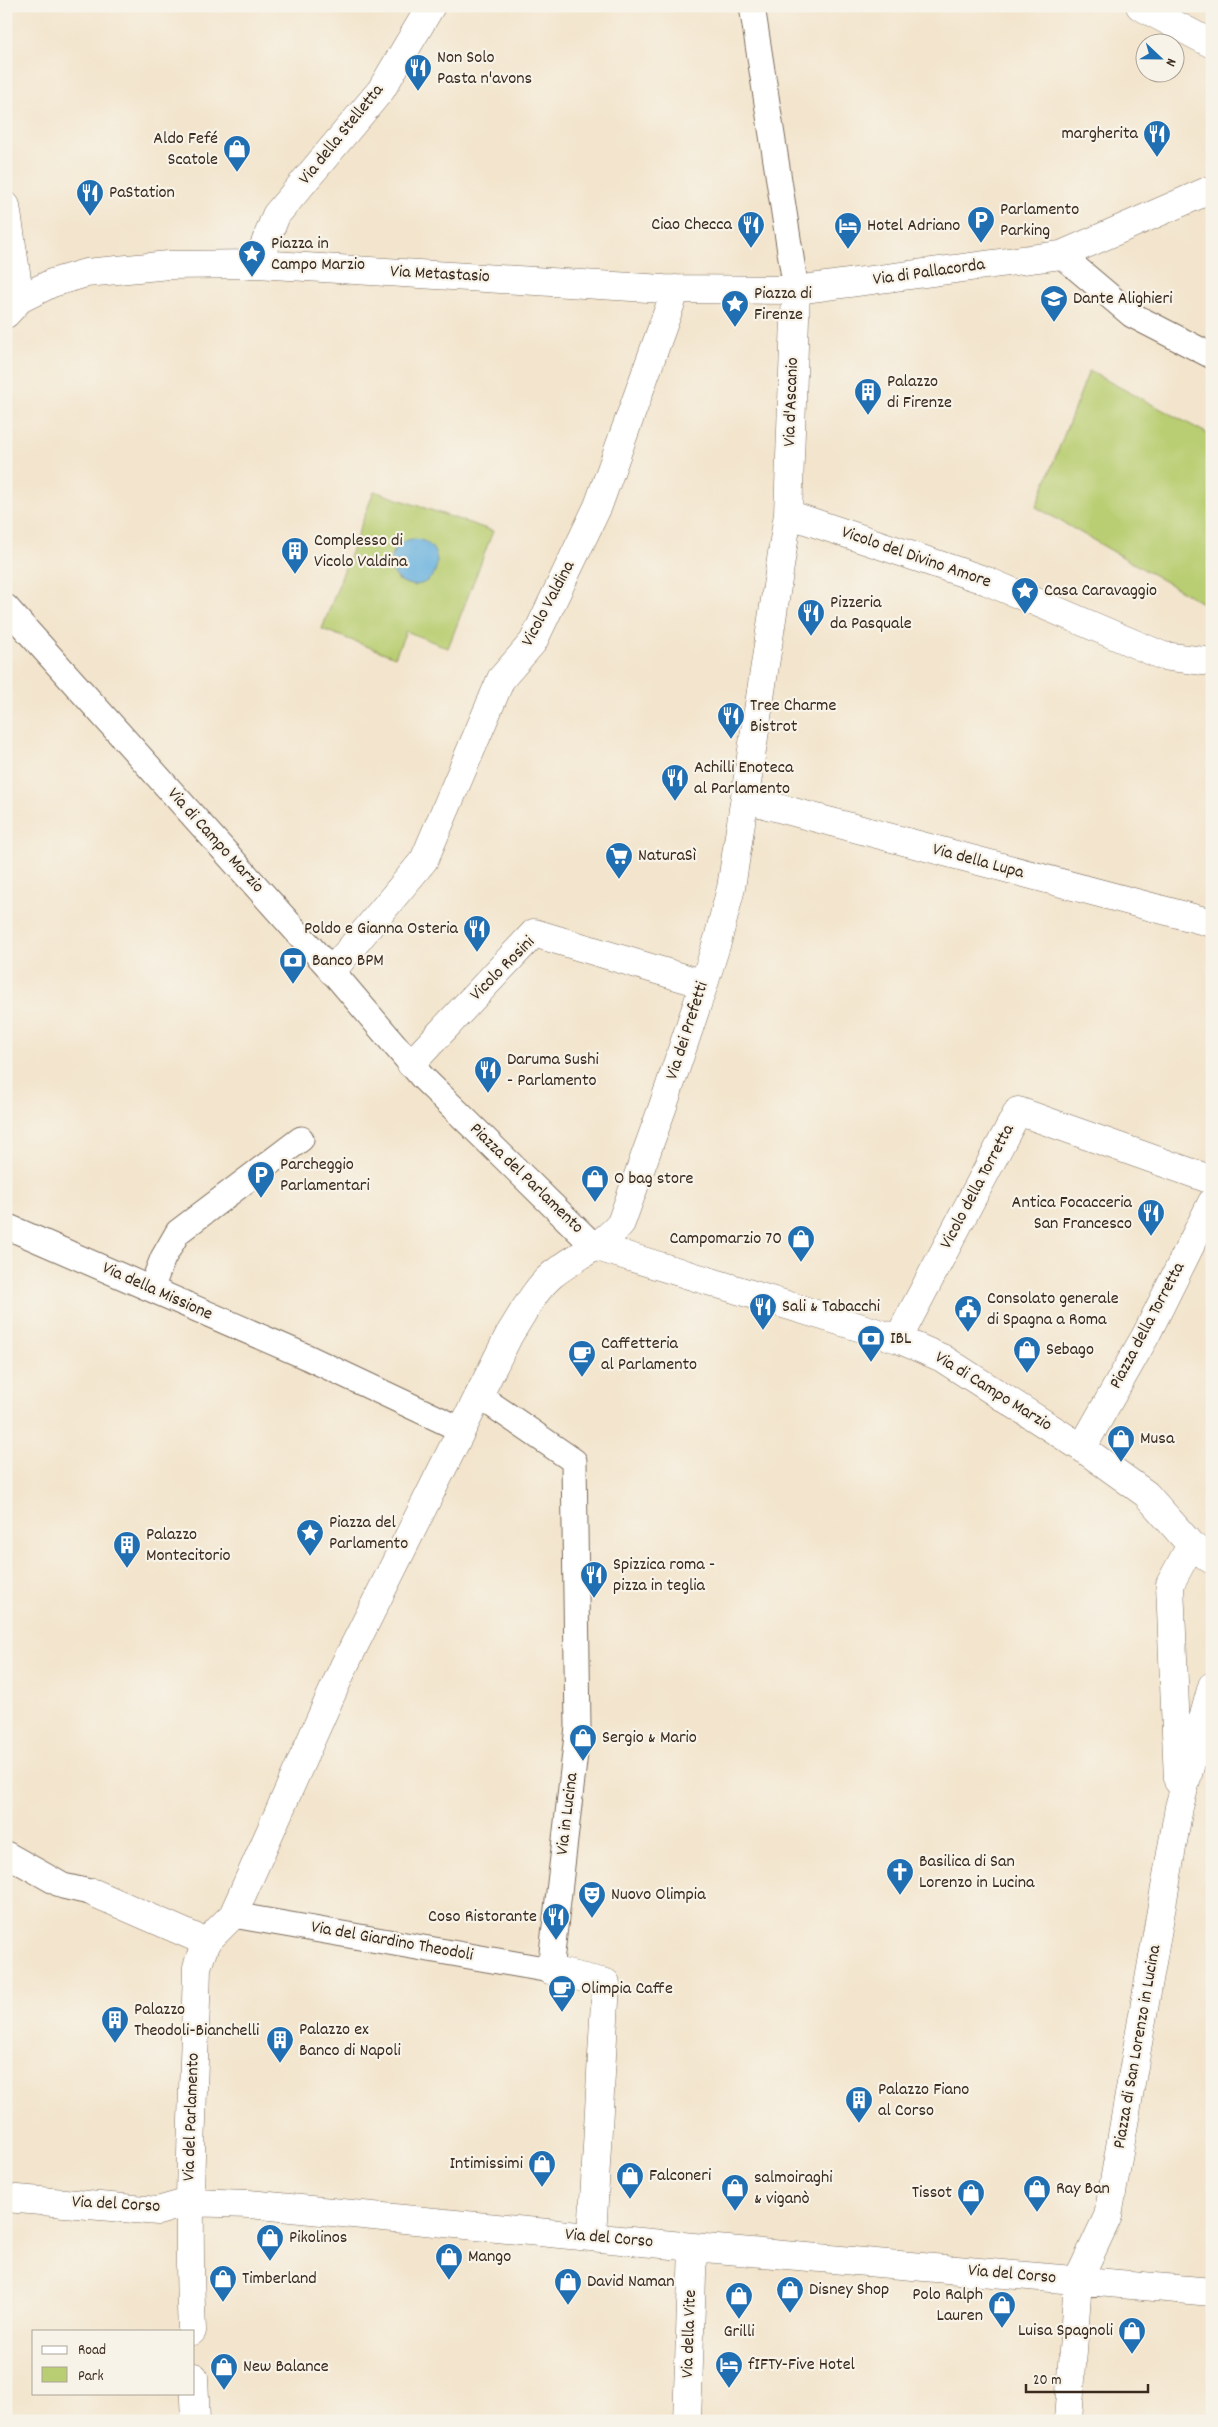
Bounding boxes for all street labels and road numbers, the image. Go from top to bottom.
street label: Via della Stelletta [294,79,391,191]
street label: Via di Pallacorda [871,253,987,293]
street label: Via Metastasio [390,260,490,290]
street label: Via d'Ascanio [778,357,806,447]
street label: Vicolo del Divino Amore [838,521,994,595]
street label: Vicolo Valdina [516,556,582,651]
street label: Via di Campo Marzio [161,783,269,899]
street label: Via della Lupa [929,838,1027,886]
street label: Vicolo Rosini [465,931,541,1007]
street label: Via dei Prefetti [660,979,716,1083]
street label: Piazza del Parlamento [463,1118,589,1240]
street label: Vicolo della Torretta [935,1120,1022,1254]
street label: Via della Missione [98,1256,216,1328]
street label: Piazza della Torretta [1104,1258,1192,1394]
street label: Via di Campo Marzio [929,1346,1057,1438]
street label: Via in Lucina [551,1771,586,1857]
street label: Via del Giardino Theodoli [309,1915,475,1969]
street label: Piazza di San Lorenzo in Lucina [1108,1943,1168,2151]
street label: Via del Parlamento [177,2052,207,2182]
street label: Via del Corso [71,2190,161,2220]
street label: Via del Corso [564,2223,654,2255]
street label: Via del Corso [967,2259,1057,2291]
street label: Via della Vite [676,2289,704,2379]

